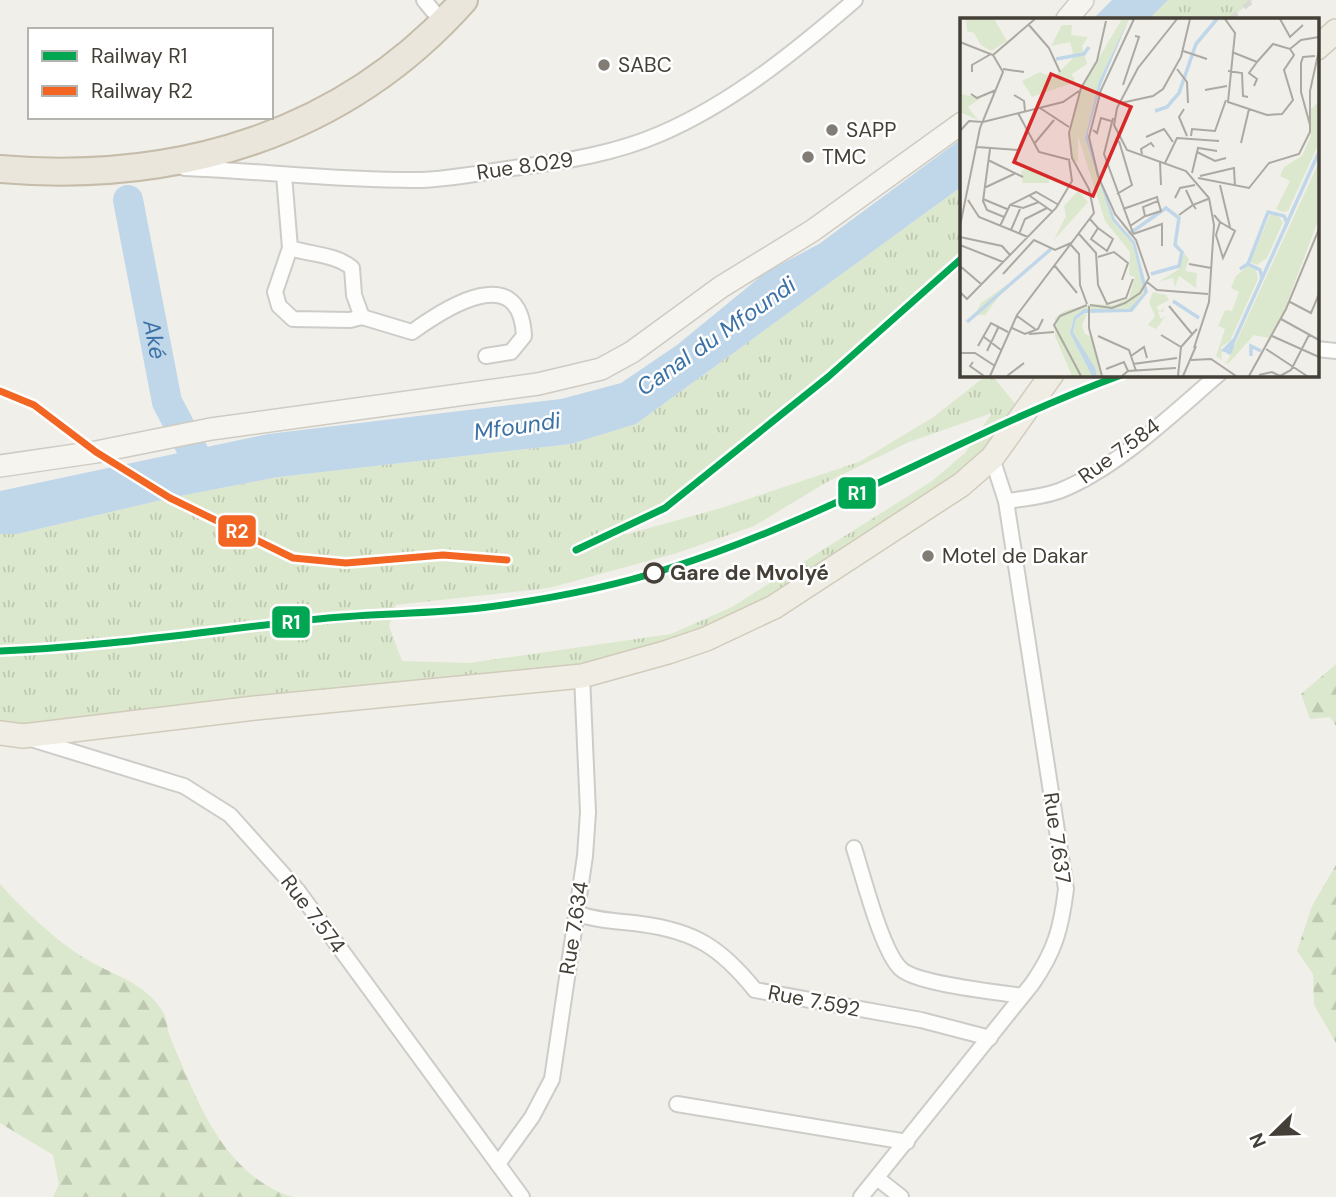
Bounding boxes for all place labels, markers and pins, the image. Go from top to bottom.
place label: SABC [618,51,672,79]
marker: SABC [596,57,612,73]
place label: SAPP [846,116,896,144]
marker: SAPP [824,122,840,138]
place label: TMC [822,143,867,171]
marker: TMC [800,149,816,165]
place label: Motel de Dakar [942,542,1088,570]
marker: Motel de Dakar [920,548,936,564]
place label: Gare de Mvolyé [670,559,829,587]
marker: Gare de Mvolyé [644,563,664,583]

